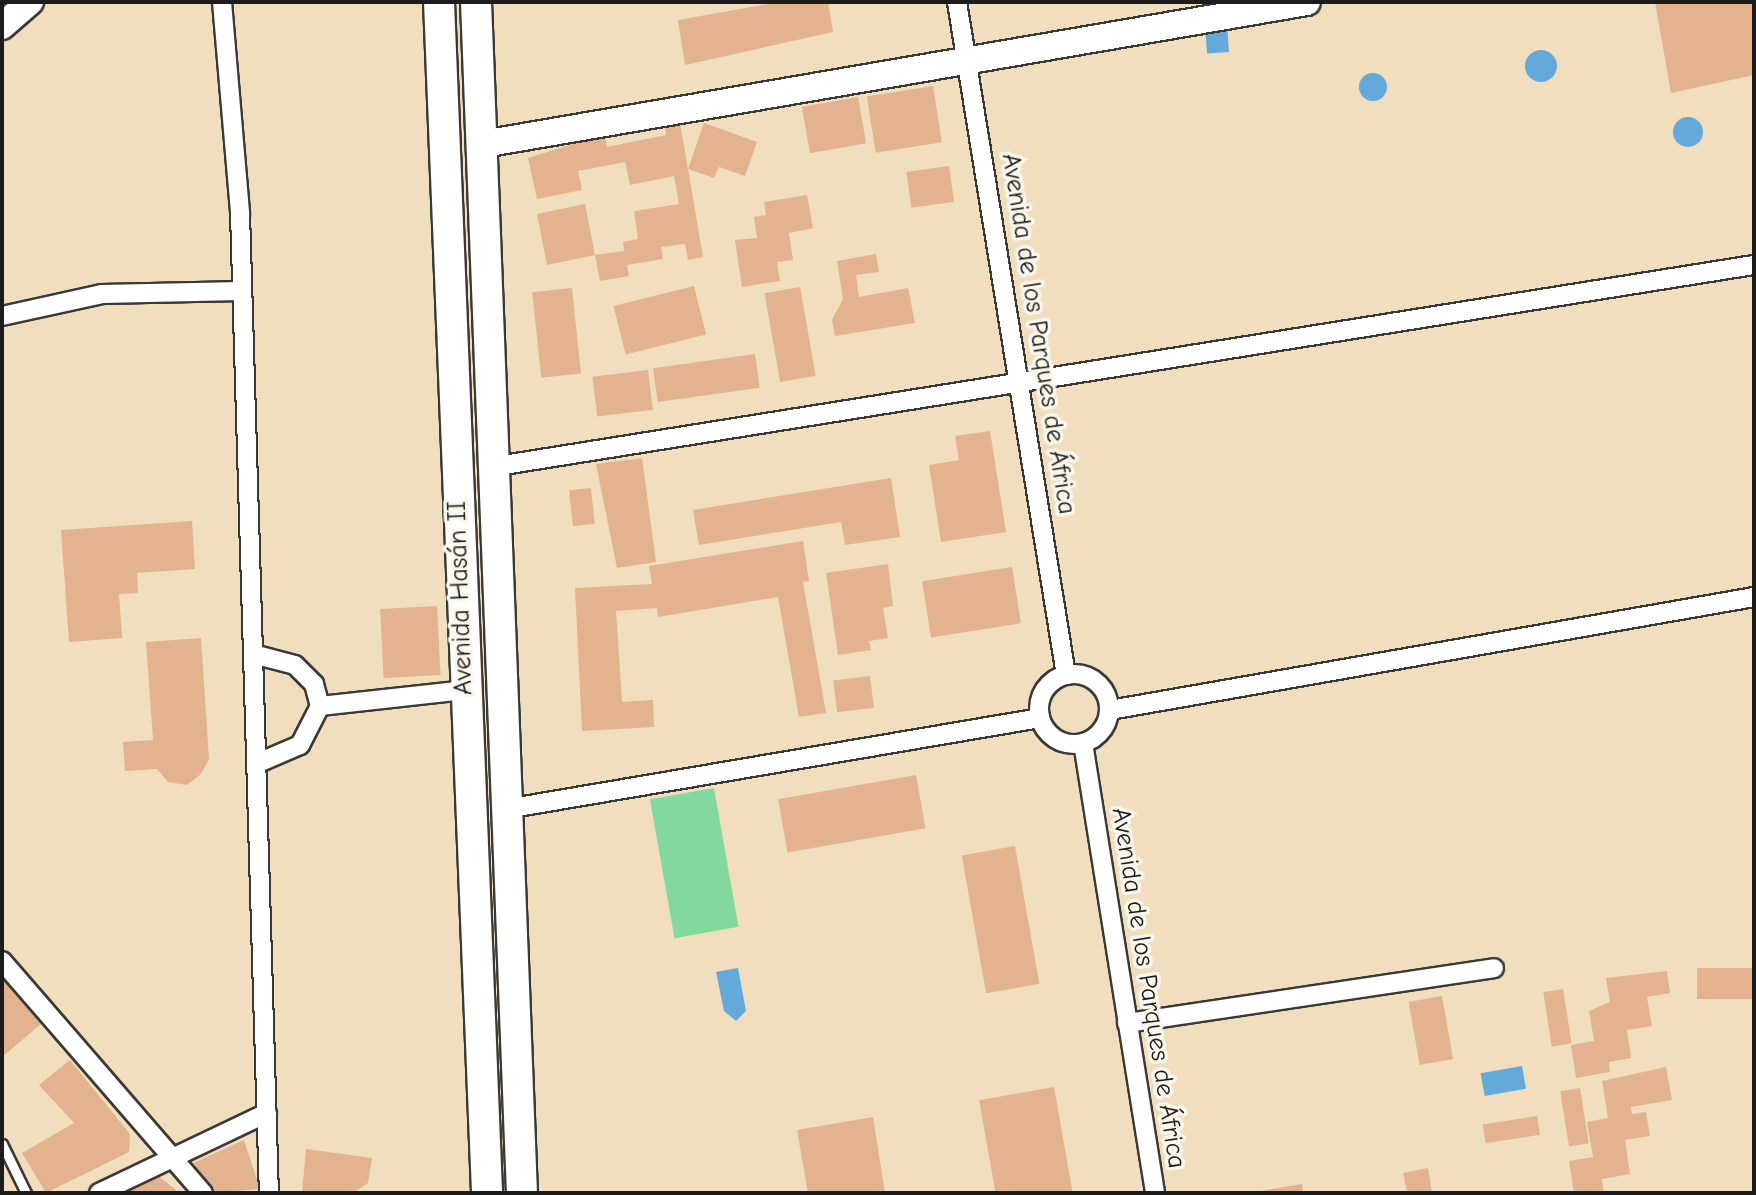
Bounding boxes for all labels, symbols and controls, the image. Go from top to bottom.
street label: Avenida de los Parques de África [994,151,1082,517]
street label: Avenida Hasán II [442,500,480,696]
street label: Avenida de los Parques de África [1104,805,1192,1171]

